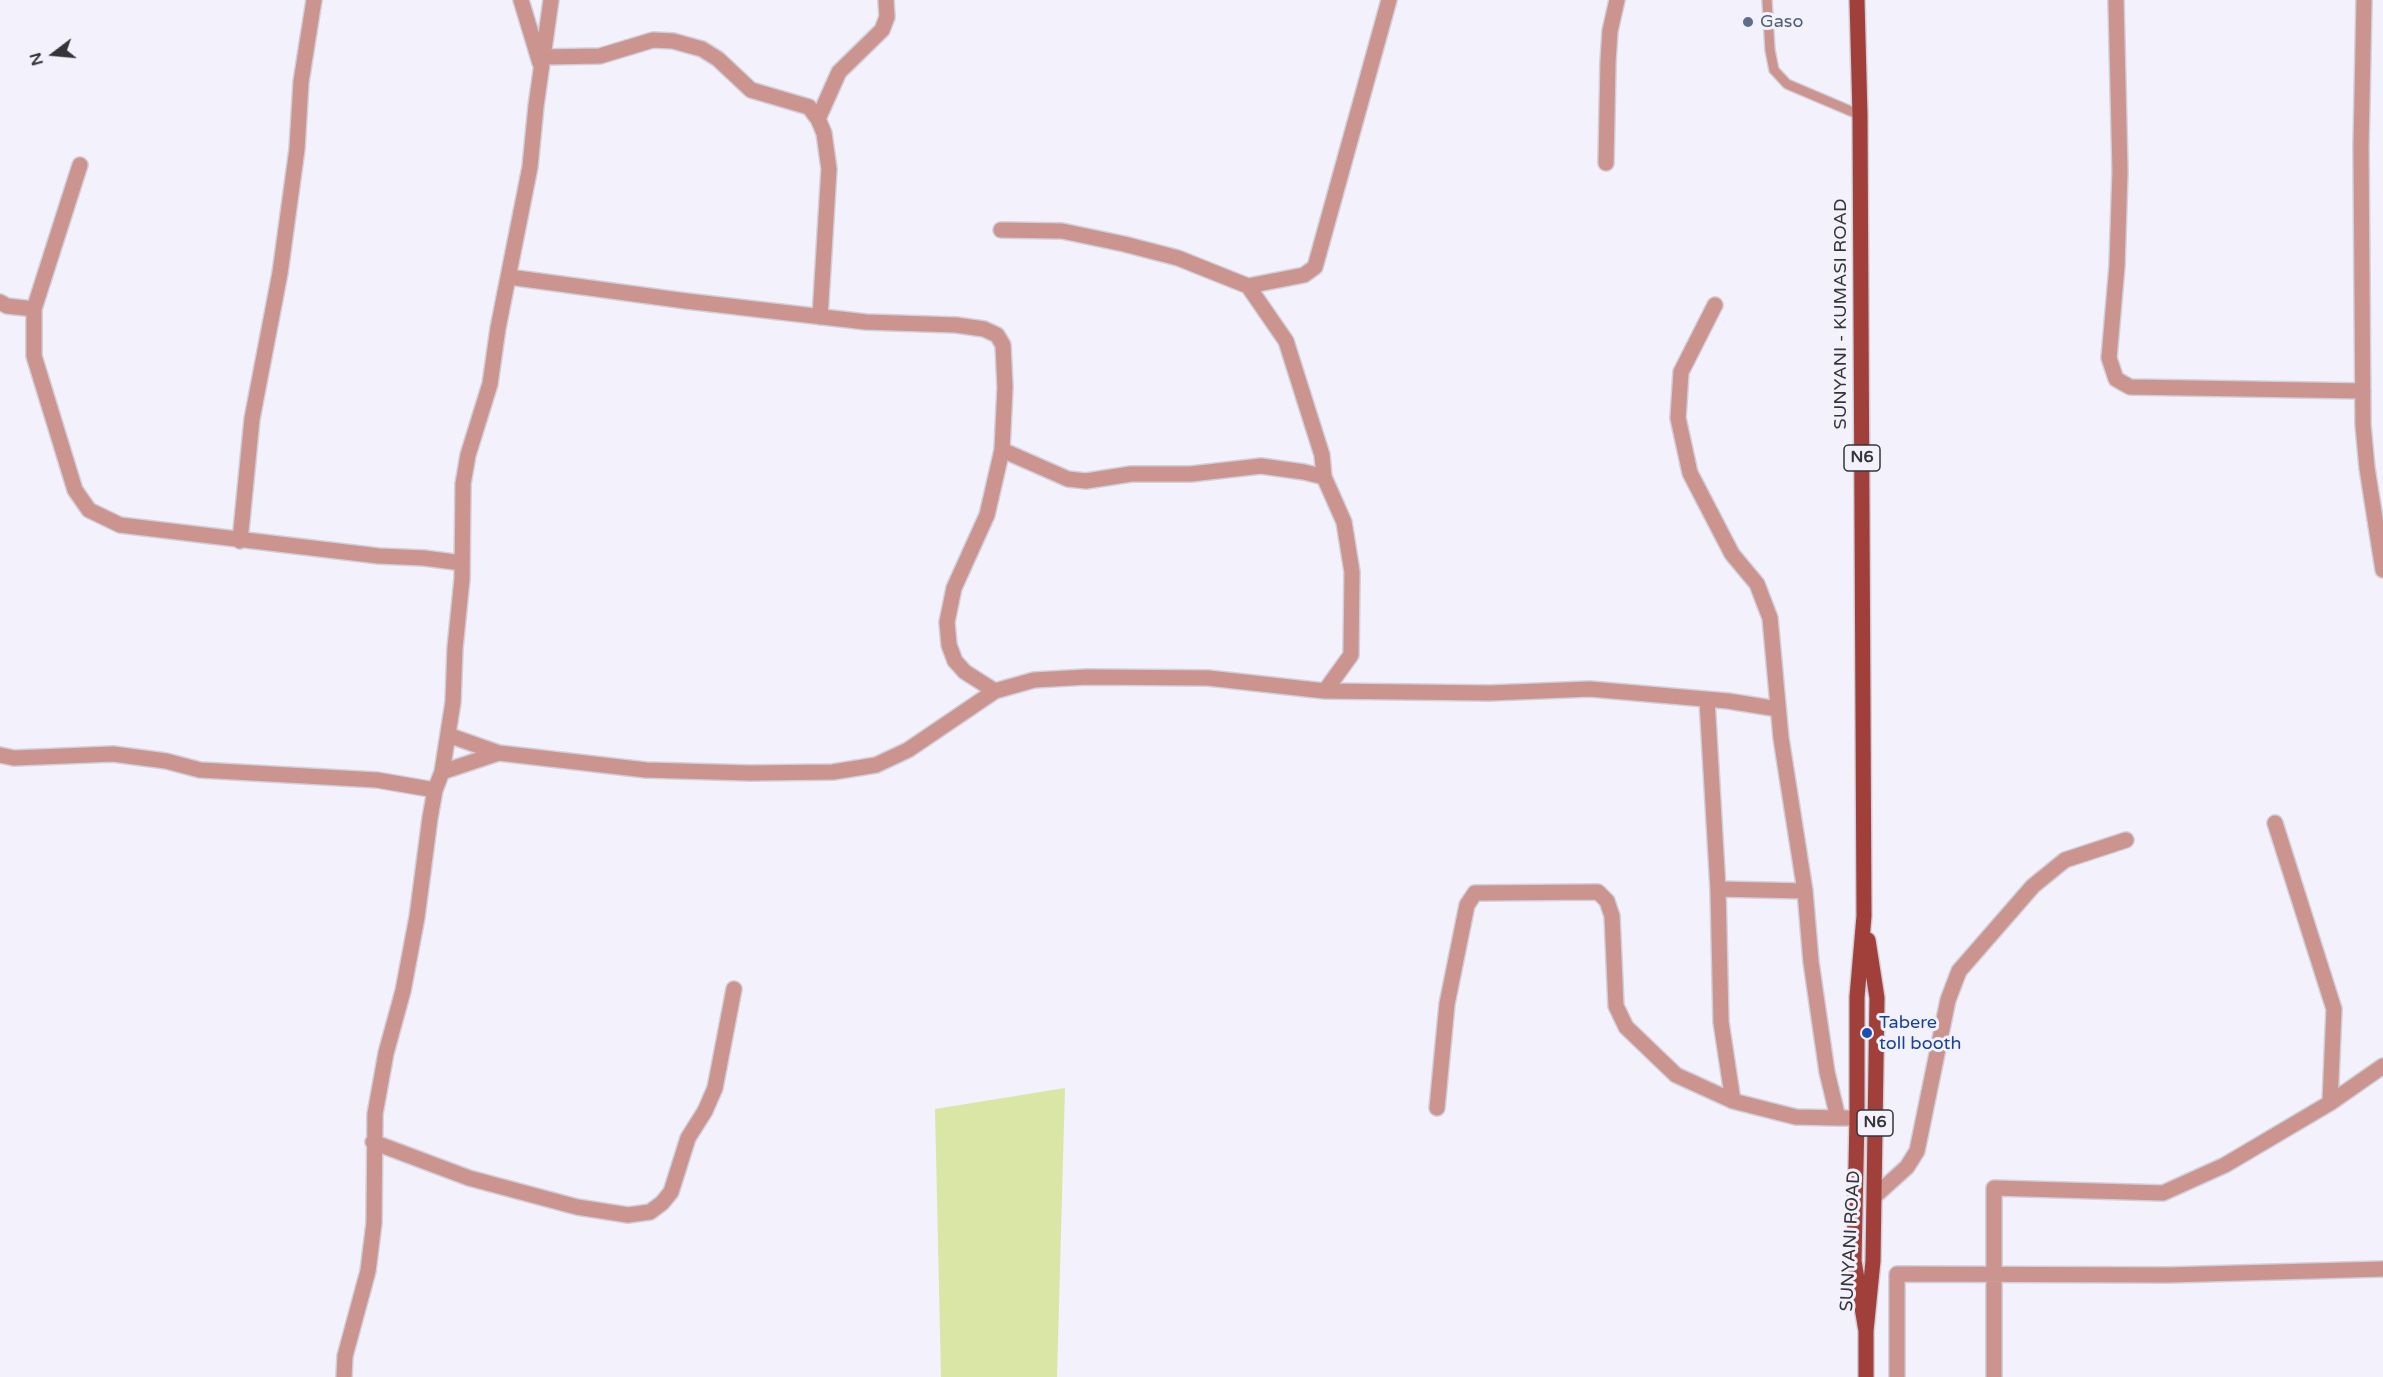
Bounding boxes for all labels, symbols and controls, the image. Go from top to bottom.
place label: Gaso [1760,11,1803,33]
marker: Gaso [1741,15,1755,29]
north arrow [24,24,84,84]
text: N [25,50,48,68]
street label: SUNYANI - KUMASI ROAD [1830,199,1852,429]
road number: N6 [1844,445,1880,471]
place label: Tabere toll booth [1879,1012,1961,1054]
marker: Tabere toll booth [1860,1026,1874,1040]
road number: N6 [1857,1110,1893,1136]
street label: SUNYANI ROAD [1837,1170,1865,1312]

